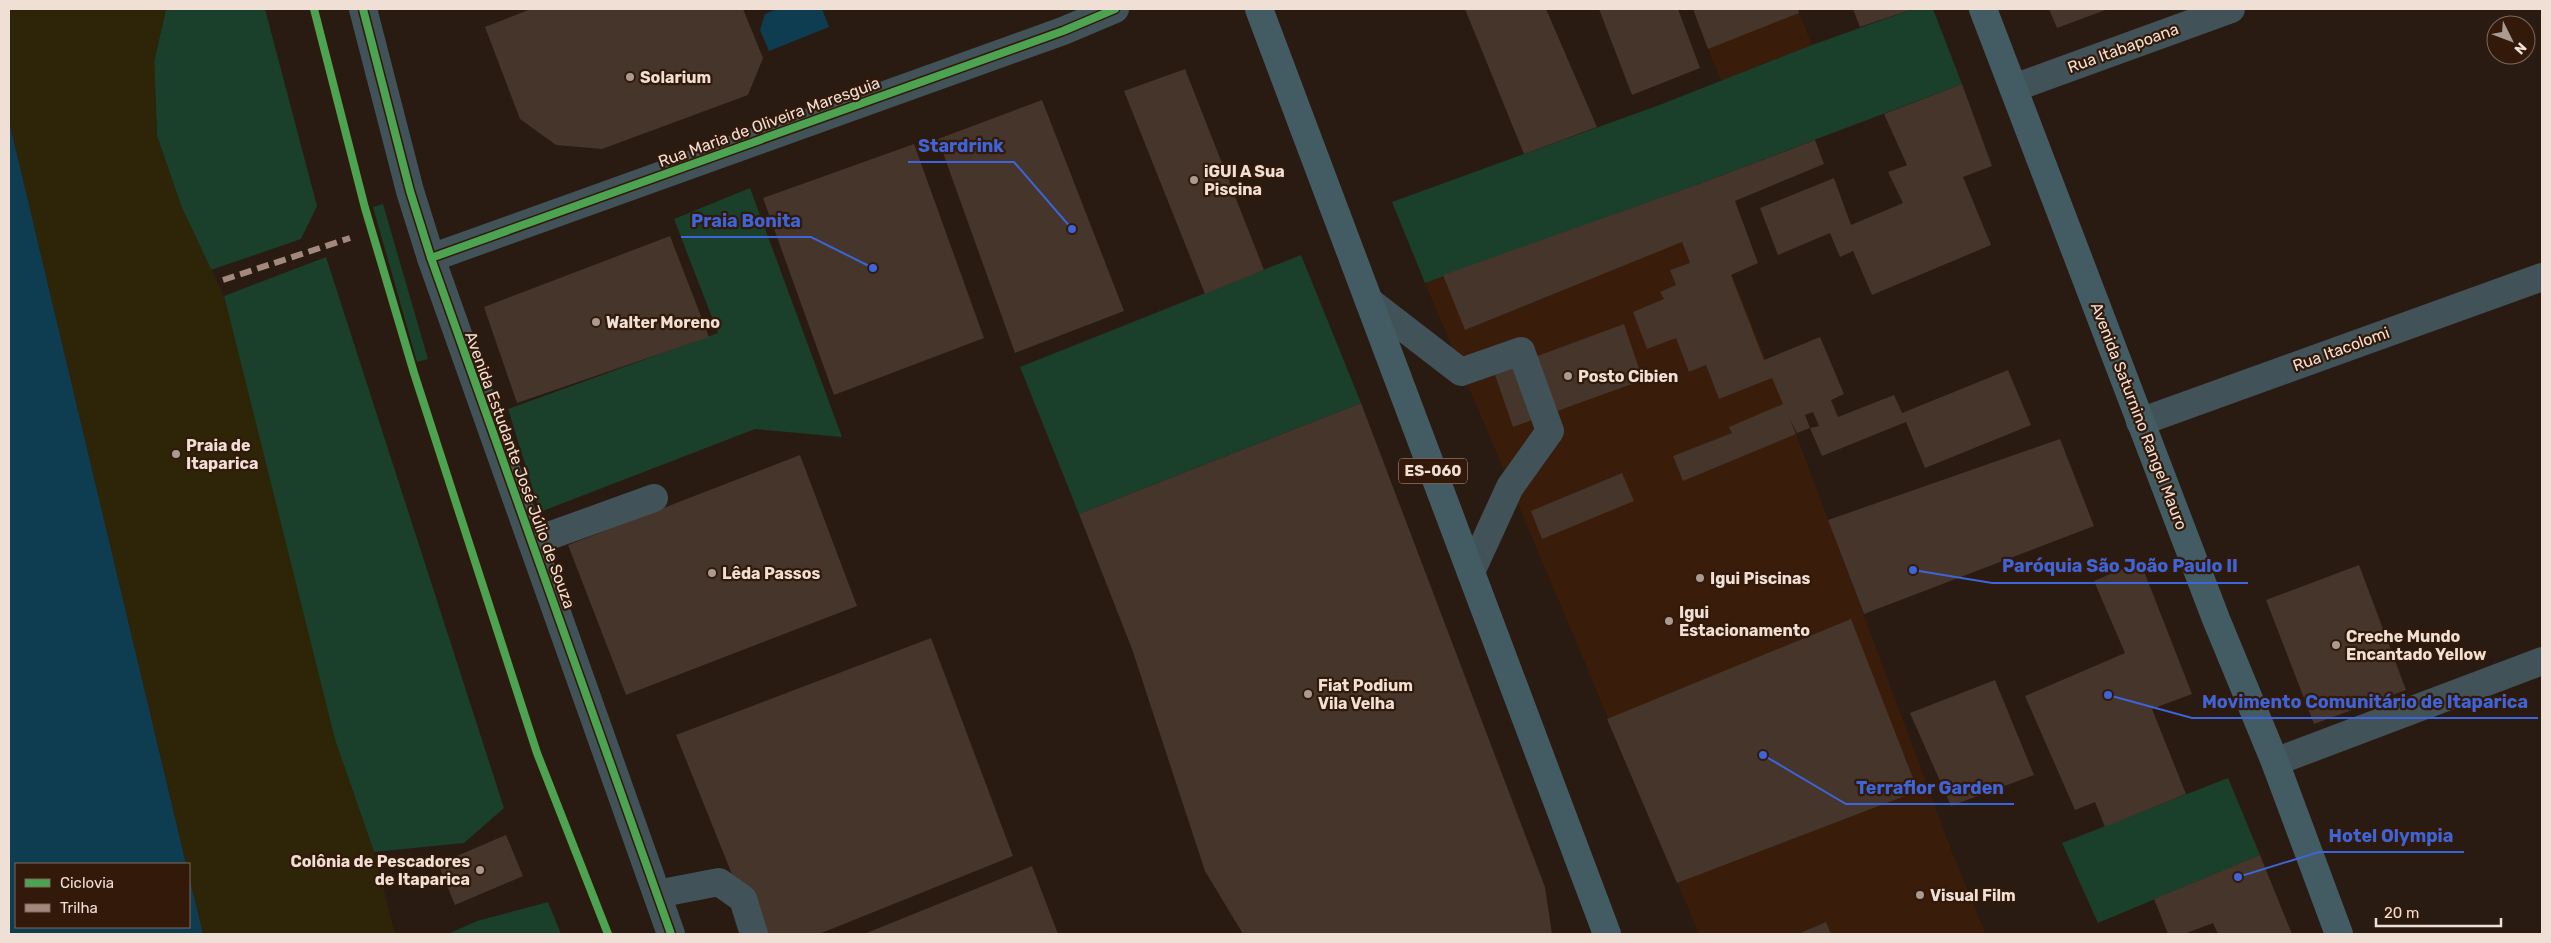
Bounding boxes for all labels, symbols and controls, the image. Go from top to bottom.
north arrow [2486,15,2536,65]
street label: Rua Itabapoana [2065,19,2181,77]
text: N [2511,39,2530,58]
place label: Solarium [640,68,711,87]
marker: Solarium [624,71,636,83]
street label: Rua Maria de Oliveira Maresguia [655,73,883,171]
callout: Stardrink [908,129,1014,162]
text: Stardrink [918,135,1004,157]
place label: iGUI A Sua Piscina [1204,162,1285,199]
marker: iGUI A Sua Piscina [1188,174,1200,186]
callout: Praia Bonita [681,204,811,237]
text: Praia Bonita [691,210,801,232]
street label: Avenida Saturnino Rangel Mauro [2087,300,2191,532]
place label: Walter Moreno [606,313,720,332]
marker: Walter Moreno [590,316,602,328]
street label: Rua Itacolomi [2290,323,2392,375]
street label: Avenida Estudante José Júlio de Souza [461,329,579,611]
place label: Posto Cibien [1578,367,1678,386]
marker: Posto Cibien [1562,370,1574,382]
place label: Praia de Itaparica [186,436,258,473]
marker: Praia de Itaparica [170,448,182,460]
road number: ES-060 [1399,458,1467,484]
callout: Paróquia São João Paulo II [1992,550,2248,583]
text: Paróquia São João Paulo II [2002,555,2238,577]
place label: Lêda Passos [722,564,820,583]
marker: Lêda Passos [706,567,718,579]
place label: Igui Piscinas [1710,569,1811,588]
marker: Igui Piscinas [1694,572,1706,584]
place label: Igui Estacionamento [1679,603,1810,640]
marker: Igui Estacionamento [1663,615,1675,627]
place label: Creche Mundo Encantado Yellow [2346,627,2487,664]
marker: Creche Mundo Encantado Yellow [2330,639,2342,651]
place label: Fiat Podium Vila Velha [1318,676,1413,713]
callout: Movimento Comunitário de Itaparica [2192,685,2538,718]
marker: Fiat Podium Vila Velha [1302,688,1314,700]
text: Movimento Comunitário de Itaparica [2202,691,2528,713]
callout: Terraflor Garden [1846,771,2014,804]
text: Terraflor Garden [1856,777,2004,799]
callout: Hotel Olympia [2319,819,2464,852]
text: Hotel Olympia [2329,825,2453,847]
place label: Colônia de Pescadores de Itaparica [291,852,470,889]
legend [15,863,190,928]
marker: Colônia de Pescadores de Itaparica [474,864,486,876]
text: Ciclovia [60,874,114,892]
place label: Visual Film [1930,886,2016,905]
marker: Visual Film [1914,889,1926,901]
scale bar [2376,896,2501,928]
text: Trilha [60,899,98,917]
text: 20 m [2384,904,2419,922]

